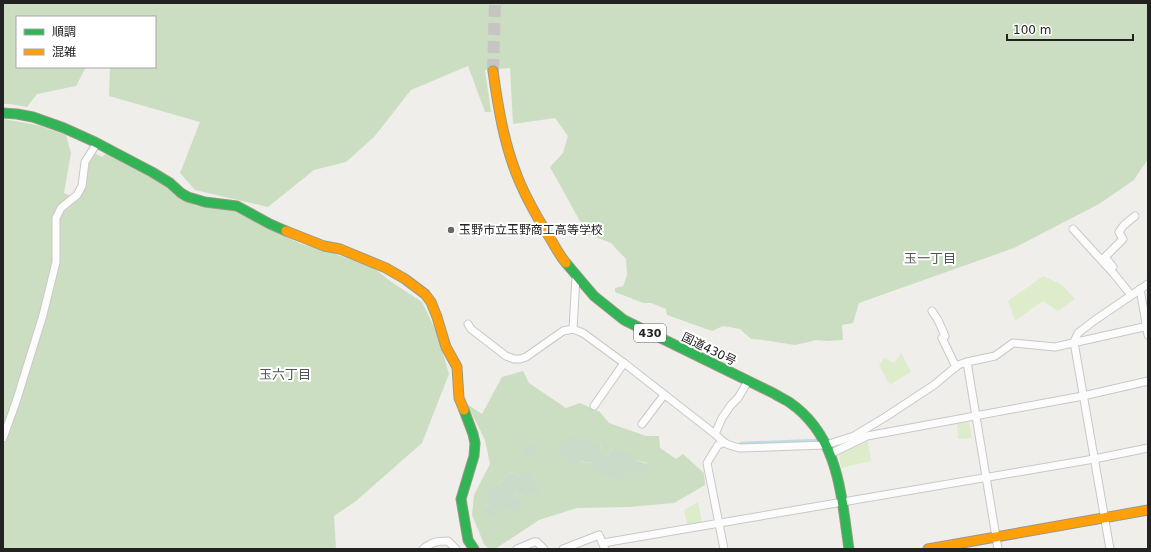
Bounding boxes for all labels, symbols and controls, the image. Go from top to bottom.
legend [16,16,156,68]
scale bar [1007,16,1133,42]
text: 100 m [1013,23,1051,37]
text: 順調 [52,25,76,39]
text: 混雑 [52,45,76,59]
place label: 玉野市立玉野商工高等学校 [459,223,603,237]
marker: 玉野市立玉野商工高等学校 [446,225,456,235]
district label: 玉一丁目 [904,251,956,266]
road number: 430 [634,324,666,342]
street label: 国道430号 [679,330,739,368]
district label: 玉六丁目 [259,367,311,382]

